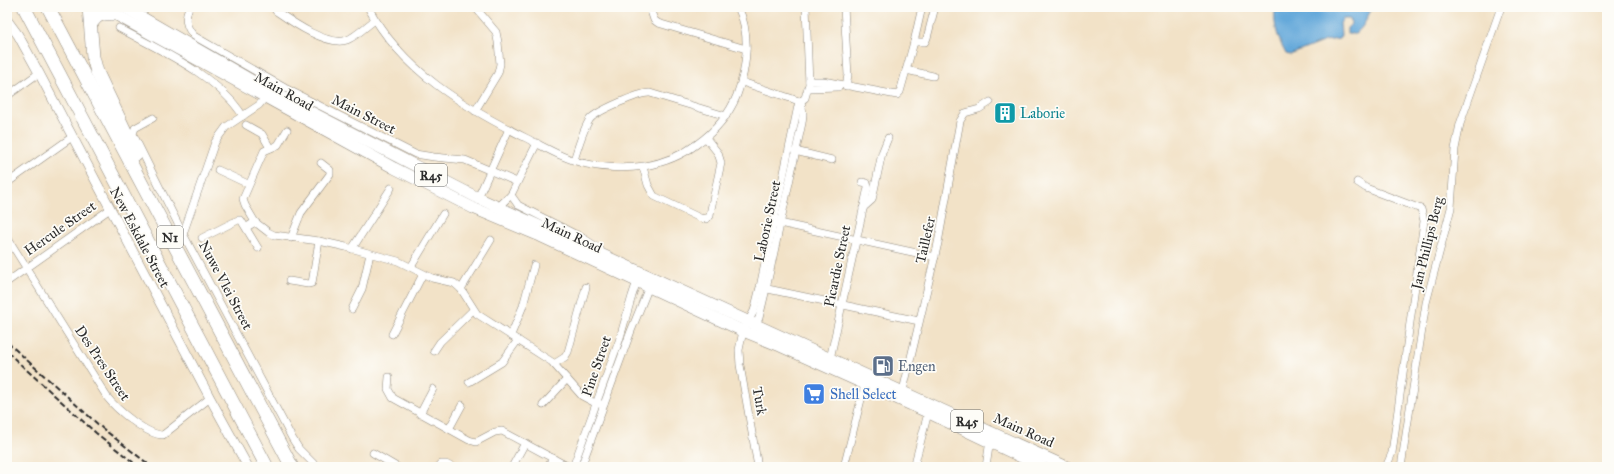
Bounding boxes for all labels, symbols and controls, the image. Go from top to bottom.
street label: Main Road [251,68,316,115]
street label: Main Street [329,91,399,138]
building icon: Laborie [992,100,1018,126]
place label: Laborie [1020,105,1065,122]
road number: R45 [415,164,447,186]
street label: Laborie Street [751,179,784,263]
street label: New Eskdale Street [106,184,173,290]
street label: Jan Phillips Berg [1407,195,1448,293]
street label: Hercule Street [21,197,99,259]
street label: Main Road [539,214,605,257]
street label: Taillefer [912,214,939,265]
street label: Picardie Street [821,224,854,309]
road number: N1 [157,226,183,248]
street label: Nuwe Vlei Street [195,238,256,333]
street label: Des Pres Street [71,323,134,404]
street label: Pine Street [578,334,615,399]
fuel station icon: Engen [870,353,896,379]
place label: Engen [898,358,936,375]
supermarket icon: Shell Select [801,381,827,407]
street label: Turk [749,386,770,417]
place label: Shell Select [830,386,897,403]
road number: R45 [951,410,983,432]
street label: Main Road [991,410,1057,451]

